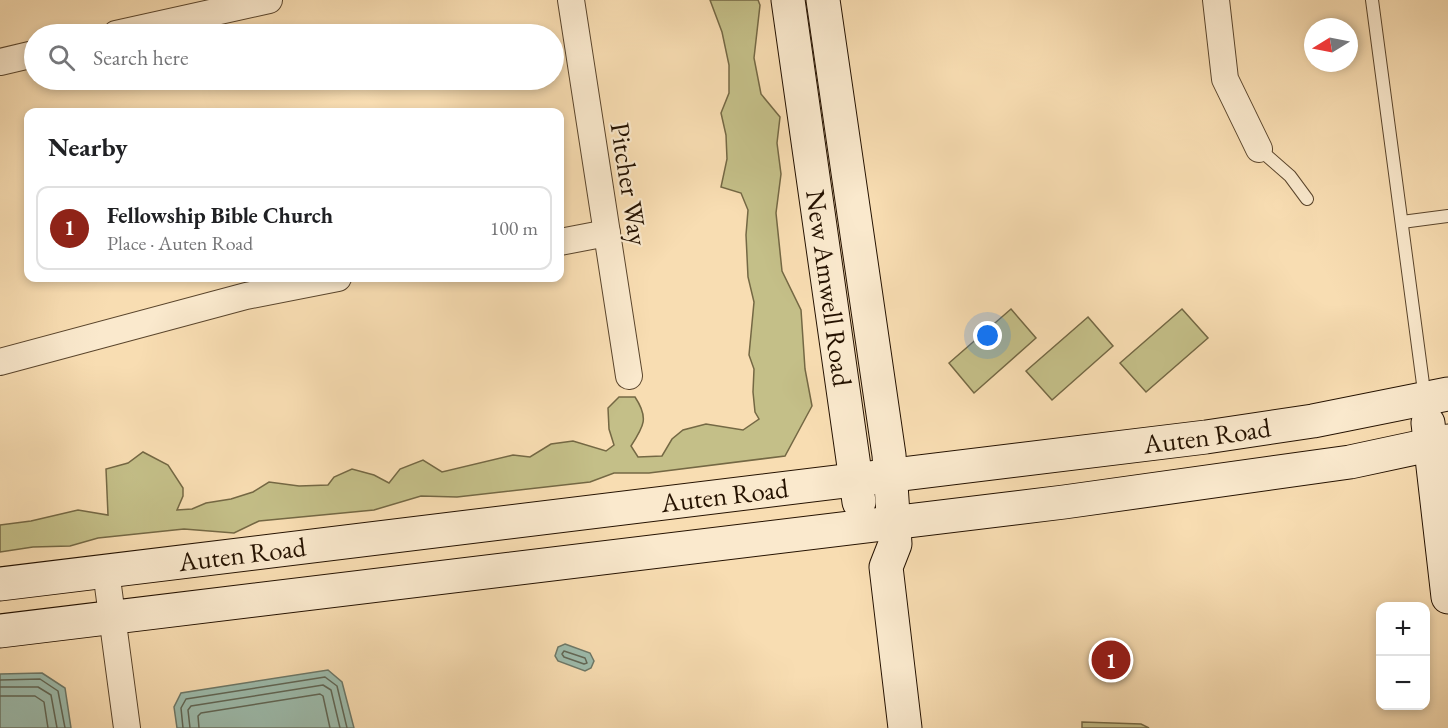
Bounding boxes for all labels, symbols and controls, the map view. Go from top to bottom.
north arrow [1304,18,1358,72]
search box [24,24,564,90]
icon: search [45,41,78,74]
text: Search here [93,43,188,72]
street label: Pitcher Way [602,120,657,248]
text: Nearby [48,130,128,164]
street label: New Amwell Road [798,188,860,389]
text: Fellowship Bible Church [107,201,333,230]
text: 1 [64,215,75,241]
text: 100 m [490,215,538,241]
text: Place · Auten Road [107,230,253,256]
your location [973,321,1002,350]
street label: Auten Road [1140,410,1273,462]
street label: Auten Road [658,470,791,520]
street label: Auten Road [175,529,308,579]
map controls [1376,602,1430,710]
button: + [1376,602,1430,656]
pin: 1 [1092,638,1130,682]
button: − [1376,656,1430,710]

